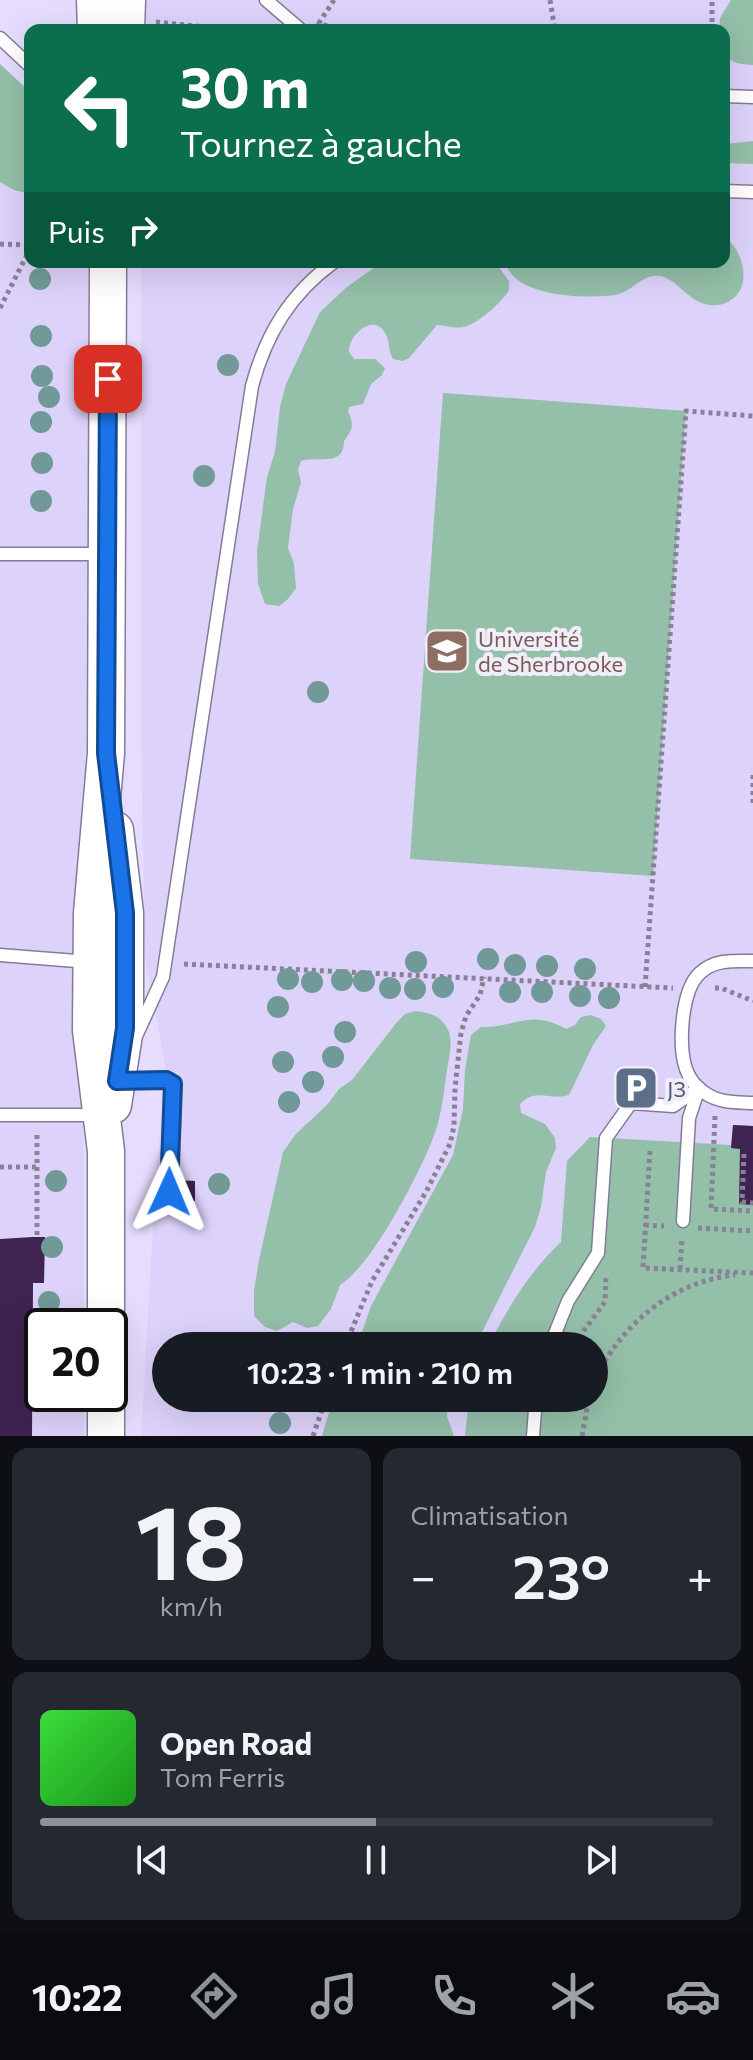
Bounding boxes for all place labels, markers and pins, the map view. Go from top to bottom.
pin [74,345,142,413]
place label: Université de Sherbrooke [478,625,623,677]
school or university icon: Université de Sherbrooke [423,627,471,675]
parking icon: J3 [612,1064,660,1112]
place label: J3 [667,1075,686,1102]

